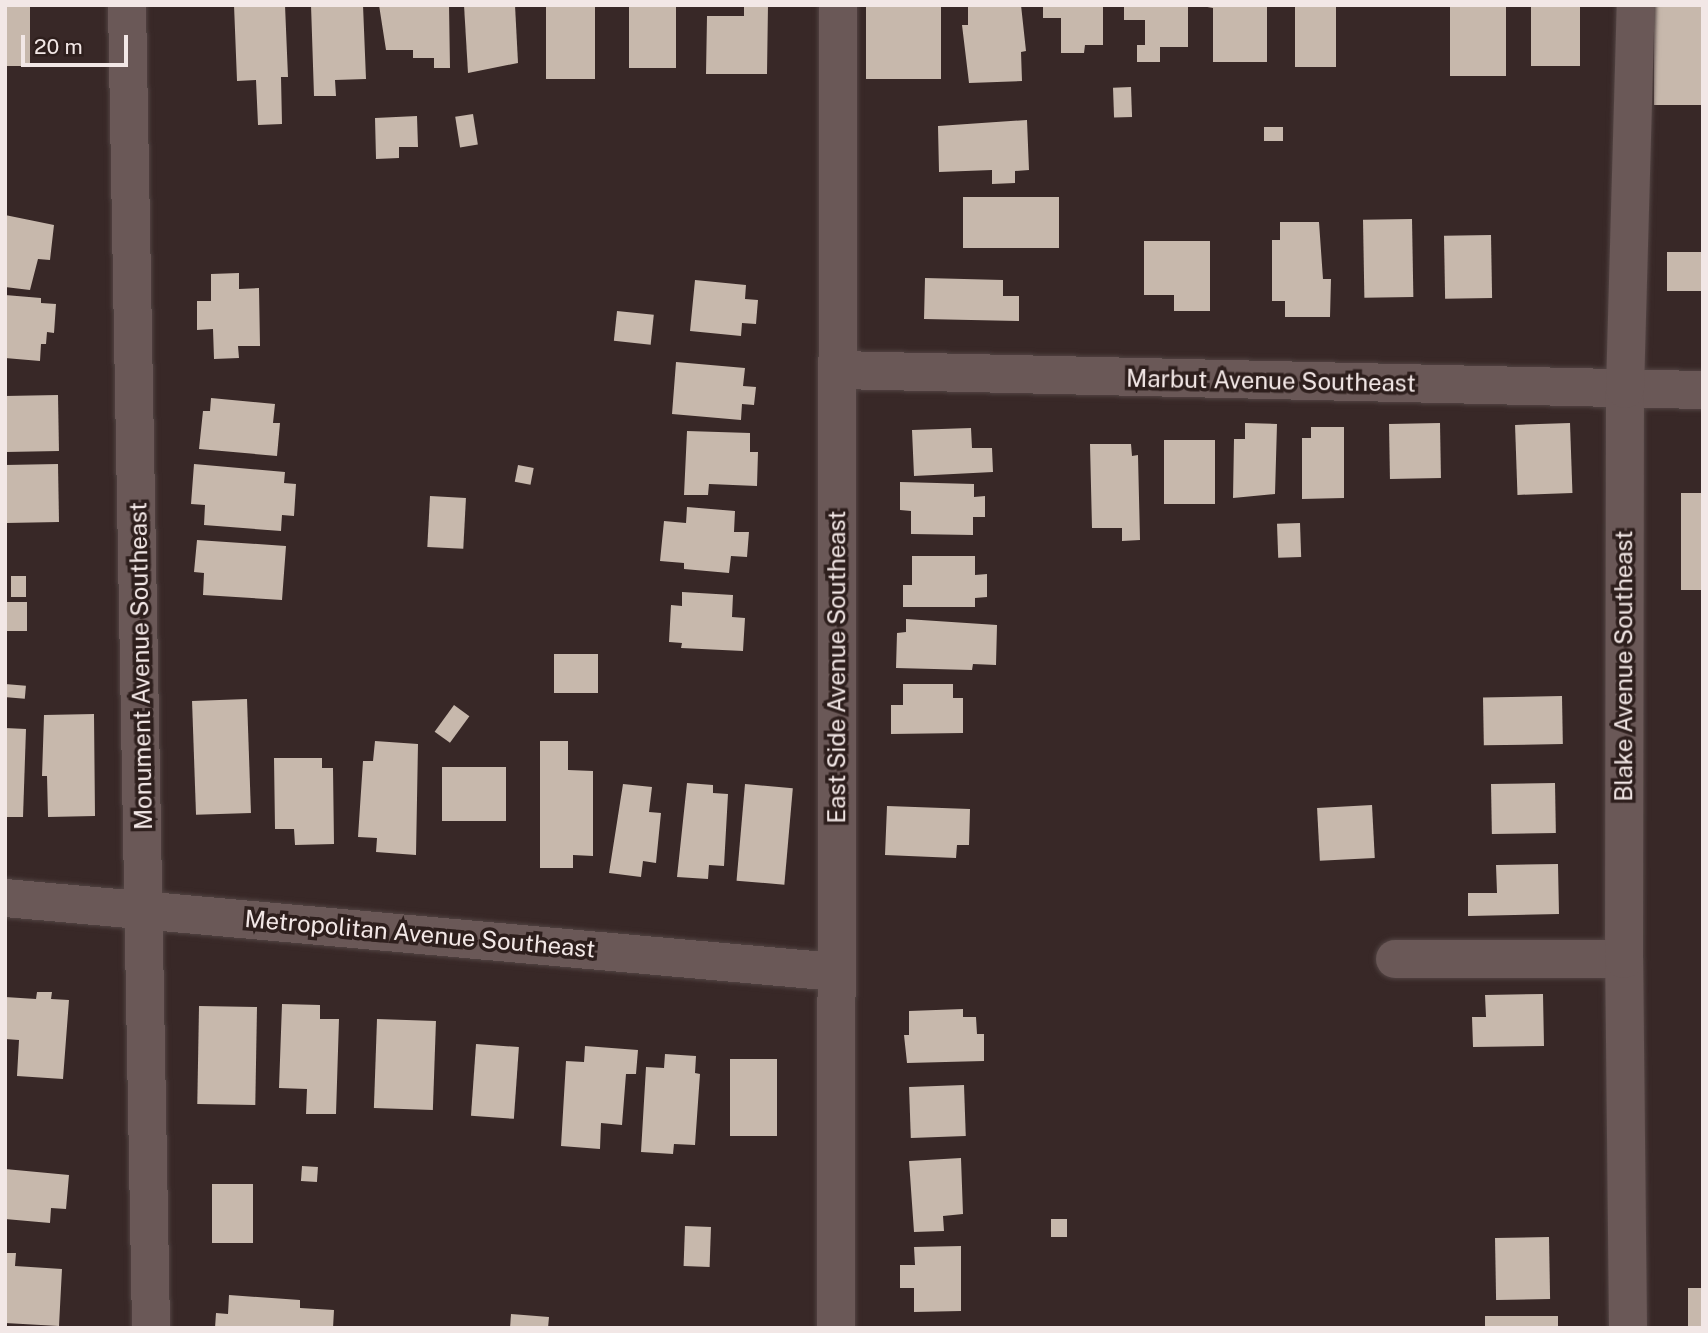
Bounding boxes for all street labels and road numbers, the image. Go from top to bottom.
street label: Marbut Avenue Southeast [1126,364,1416,398]
street label: Monument Avenue Southeast [124,502,158,830]
street label: East Side Avenue Southeast [823,510,851,824]
street label: Blake Avenue Southeast [1610,530,1638,802]
street label: Metropolitan Avenue Southeast [243,904,597,964]

